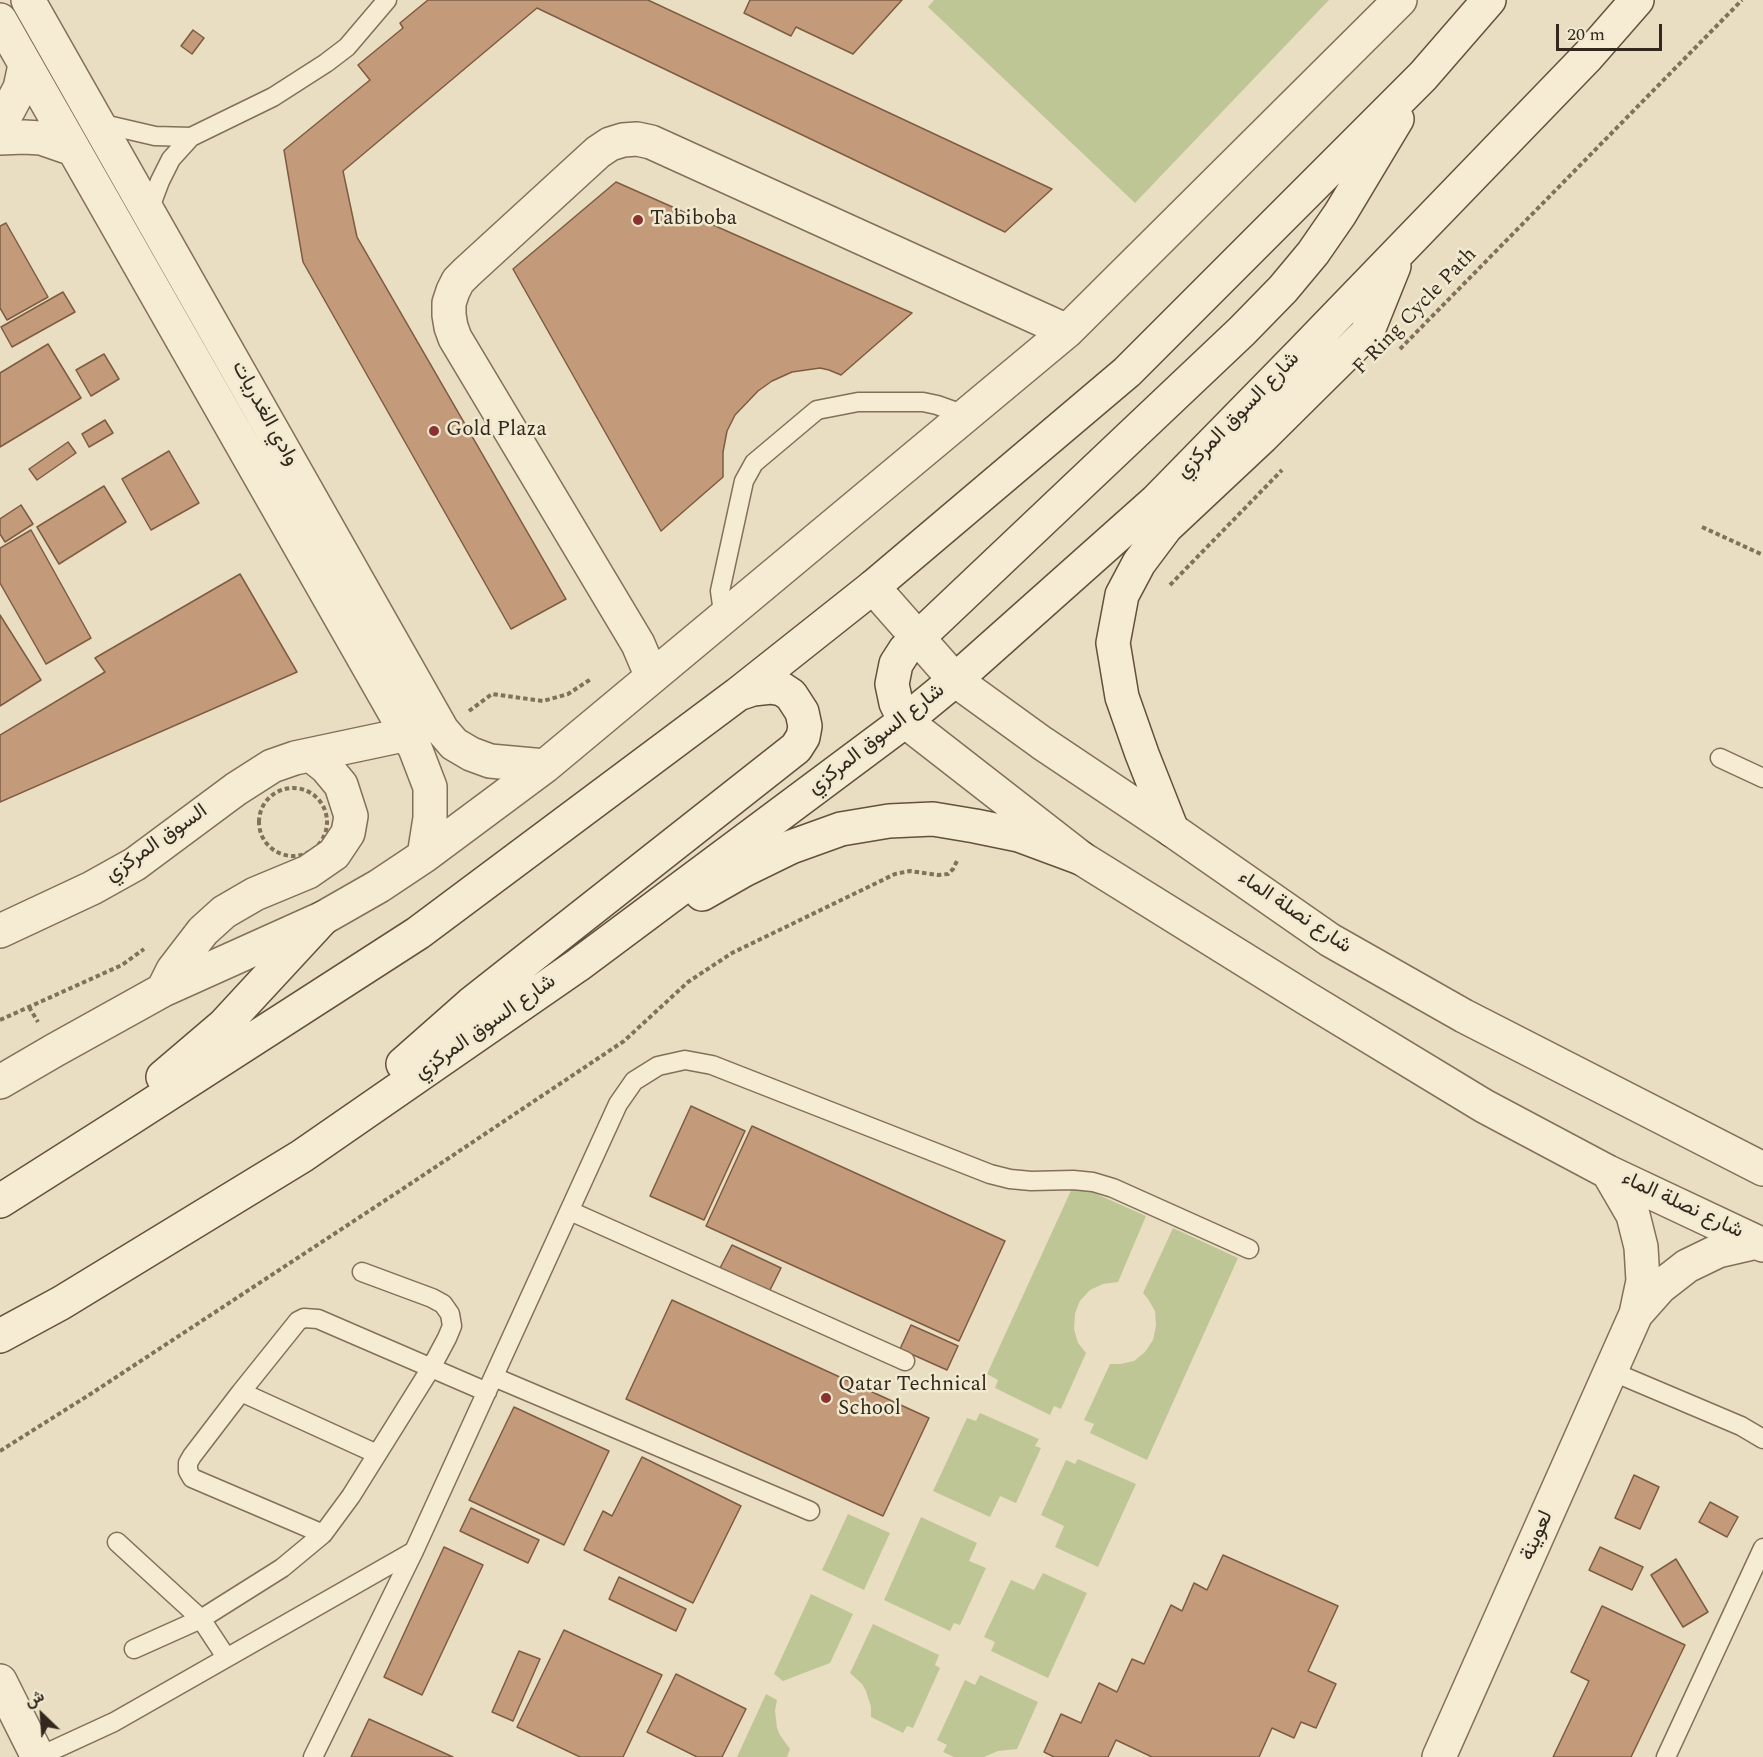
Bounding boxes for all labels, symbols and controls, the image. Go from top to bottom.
scale bar [1559,12,1666,50]
text: 20 m [1567,21,1605,48]
place label: Tabiboba [650,207,737,233]
marker: Tabiboba [631,213,645,227]
street label: F Ring Cycle Path [1349,243,1483,381]
street label: شارع السوق المركزي [1172,347,1306,485]
street label: وادي الغدريات [225,357,303,471]
place label: Gold Plaza [446,418,547,444]
marker: Gold Plaza [427,424,441,438]
street label: شارع السوق المركزي [804,679,950,801]
street label: السوق المركزي [101,800,213,888]
street label: شارع نصلة الماء [1233,866,1355,960]
street label: شارع السوق المركزي [411,970,561,1086]
street label: شارع نصلة الماء [1617,1167,1747,1245]
place label: Qatar Technical School [838,1373,987,1423]
marker: Qatar Technical School [819,1391,833,1405]
street label: لعوينة [1516,1507,1560,1565]
text: ش [21,1684,48,1714]
north arrow [12,1685,72,1745]

